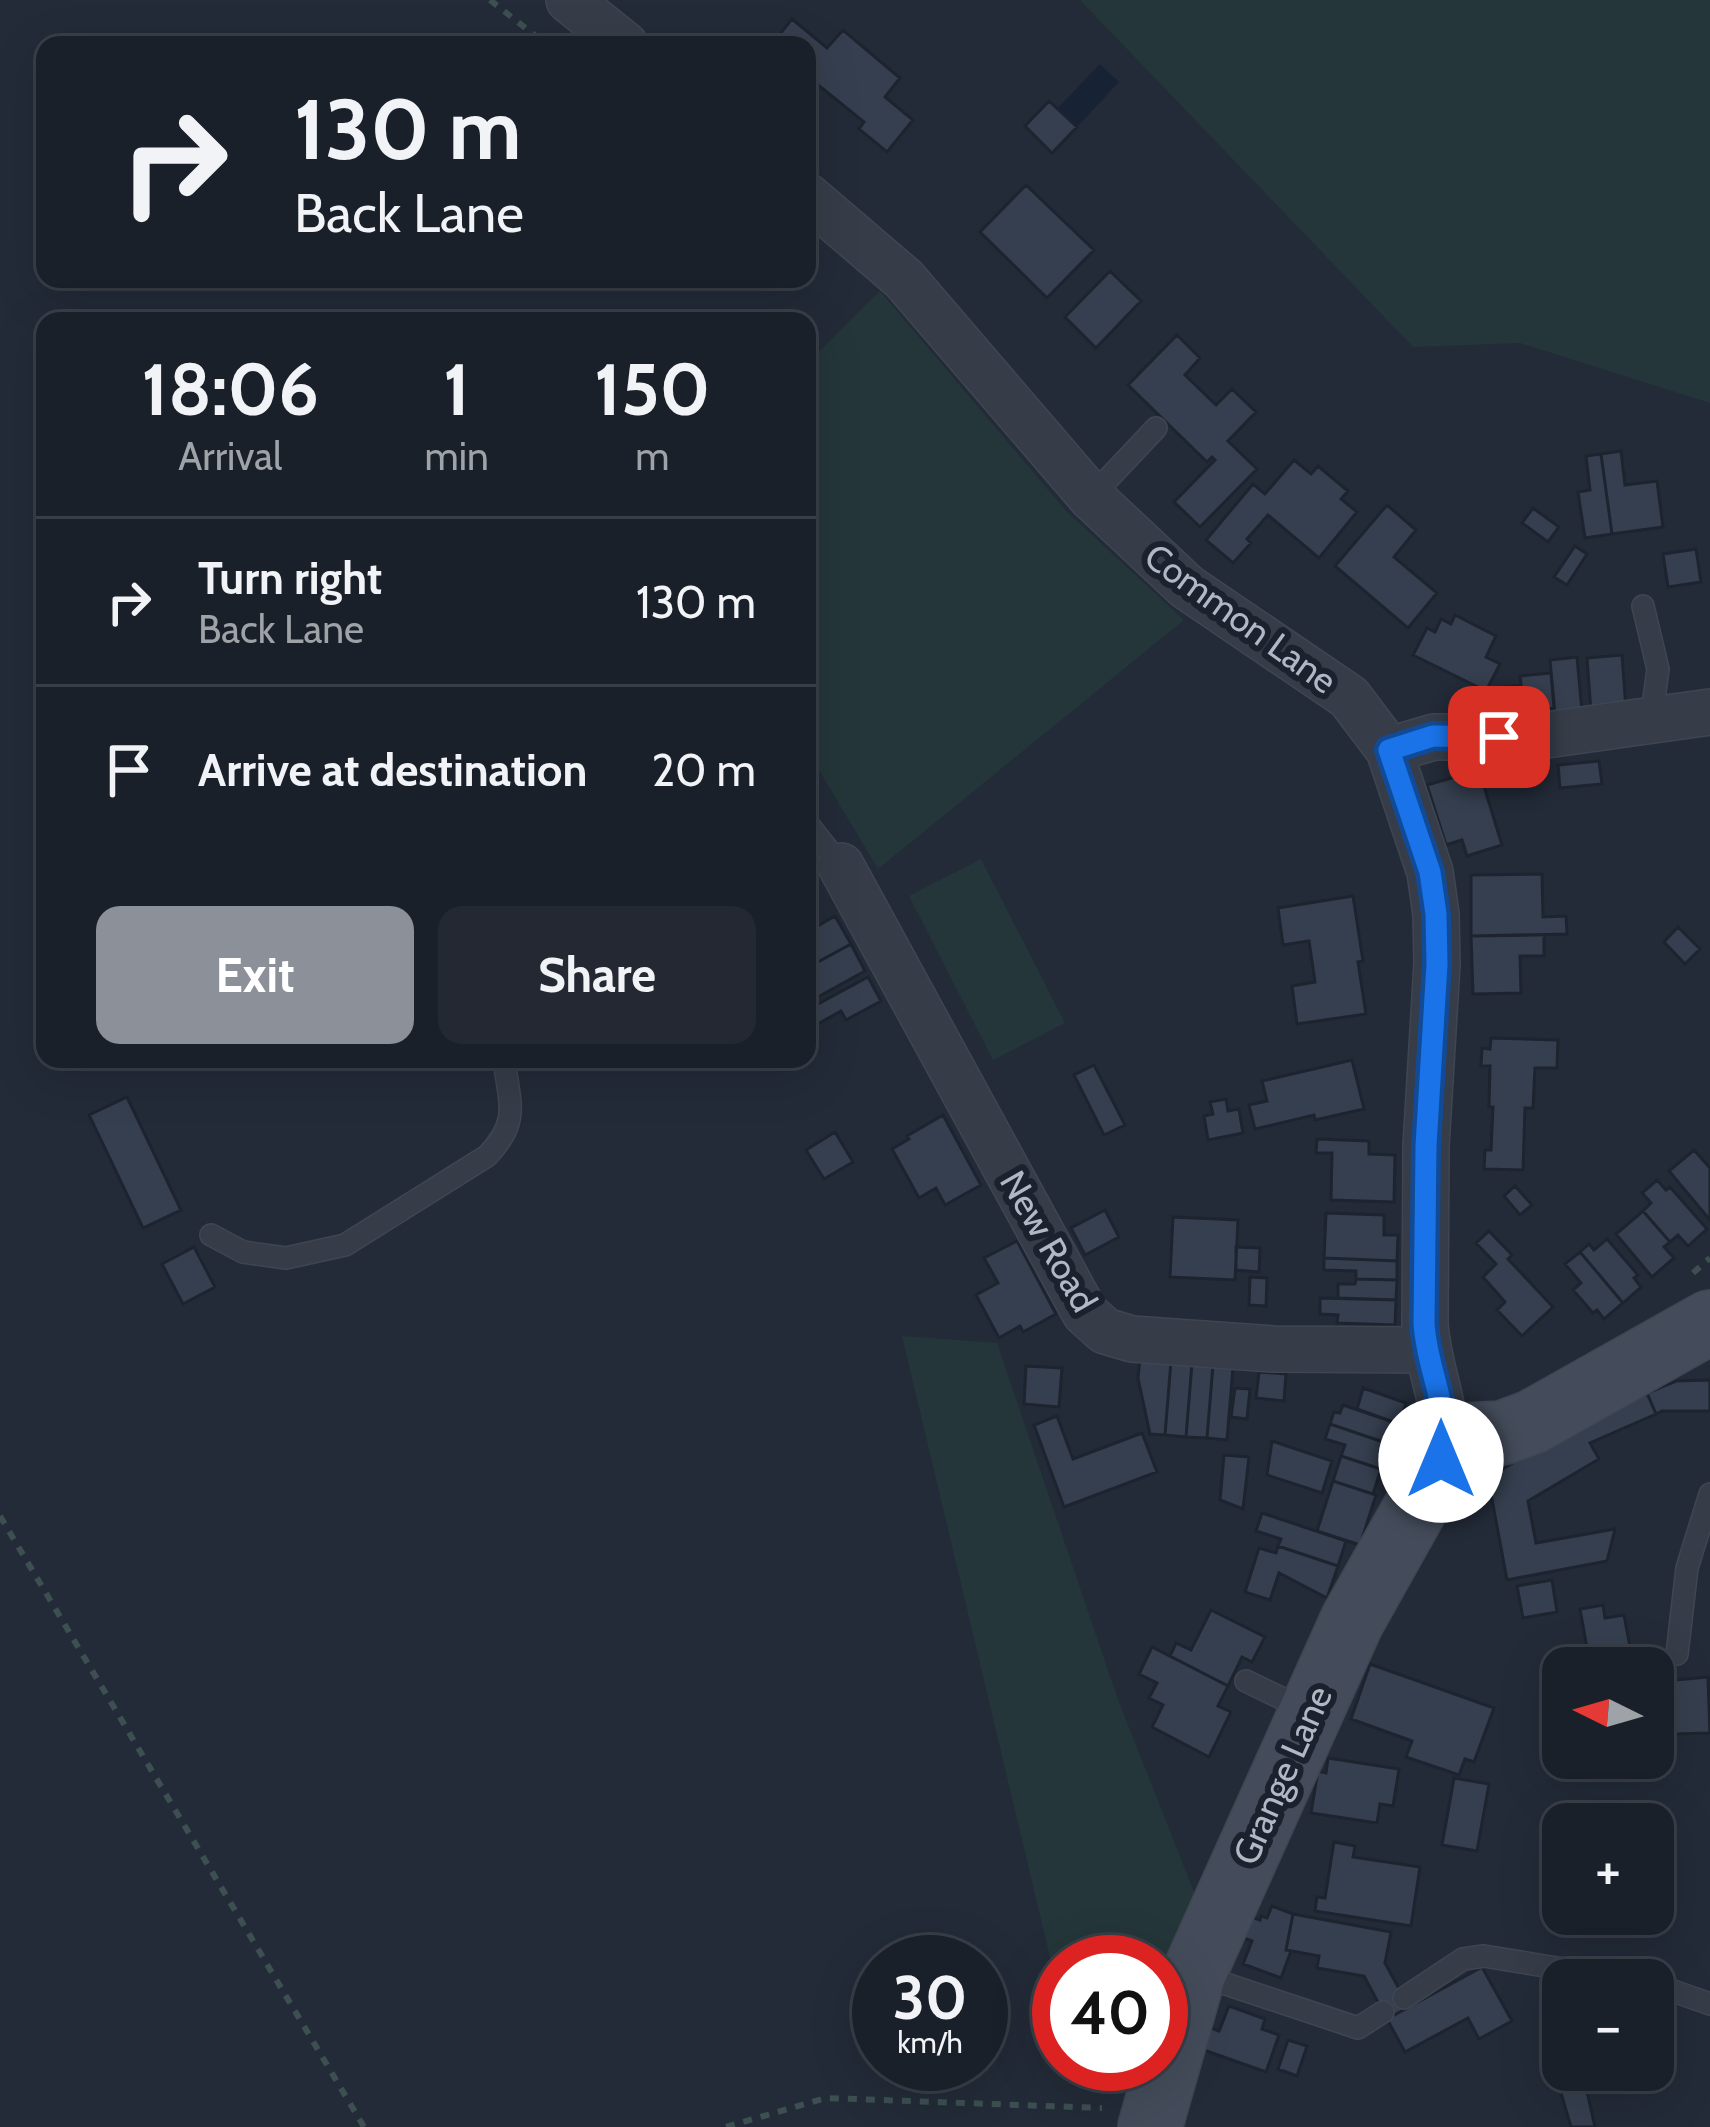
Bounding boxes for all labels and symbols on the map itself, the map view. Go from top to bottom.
street label: Common Lane [1136,534,1346,702]
pin [1448,686,1550,788]
street label: New Road [991,1163,1107,1319]
position arrow [1378,1397,1504,1523]
north arrow [1542,1647,1674,1779]
street label: Grange Lane [1223,1679,1341,1871]
speed limit sign: 40 [1032,1935,1188,2091]

